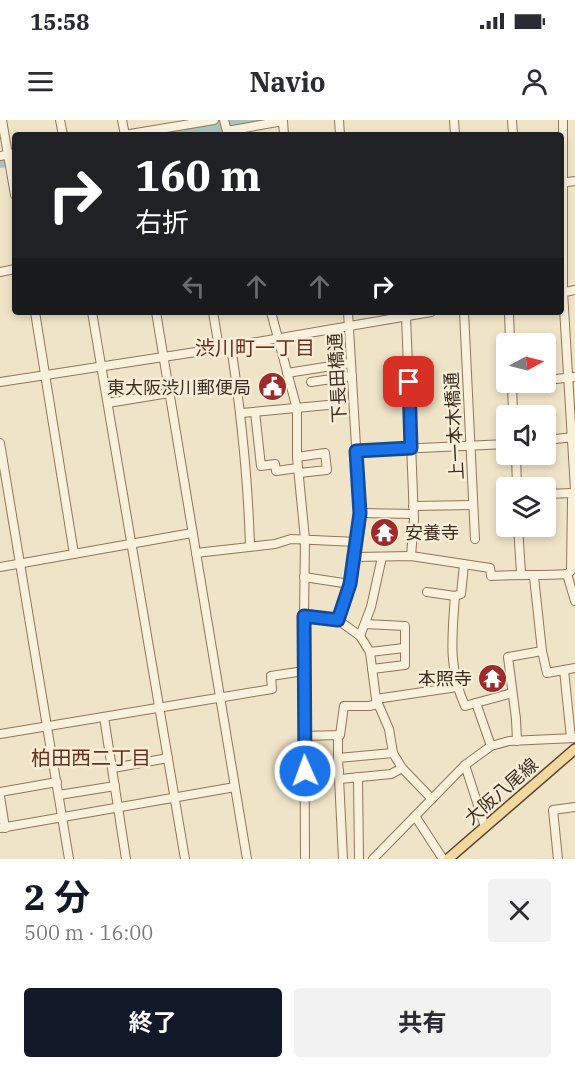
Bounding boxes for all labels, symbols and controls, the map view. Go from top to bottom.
text: 15:58 [30,7,89,36]
text: Navio [249,64,326,99]
icon: menu [24,65,57,98]
icon: person [518,65,551,98]
text: 160 m [135,148,261,203]
icon: right [36,156,114,234]
text: 右折 [135,204,189,239]
icon: left [177,270,210,303]
icon: ahead [240,270,273,303]
icon: ahead [303,270,336,303]
icon: right [366,270,399,303]
street label: 下長田橋通 [323,332,351,424]
north arrow [496,333,556,393]
map controls [496,333,556,537]
district label: 渋川町一丁目 [195,334,315,361]
pin [383,356,434,407]
icon: arrive [392,365,425,398]
public building icon: 東大阪渋川郵便局 [256,371,288,403]
street label: 上一本木橋通 [440,371,468,481]
place label: 東大阪渋川郵便局 [107,376,251,399]
button: sound [496,405,556,465]
button: layers [496,477,556,537]
temple icon: 安養寺 [368,516,400,548]
place label: 安養寺 [405,521,459,544]
temple icon: 本照寺 [477,662,509,694]
place label: 本照寺 [418,667,472,690]
position arrow [273,739,337,803]
district label: 柏田西二丁目 [31,744,151,771]
street label: 大阪八尾線 [459,753,543,829]
text: 2 分 [24,873,90,920]
button: close [488,879,551,942]
text: 500 m · 16:00 [24,919,153,946]
button: 終了 [24,988,282,1057]
button: 共有 [294,988,551,1057]

